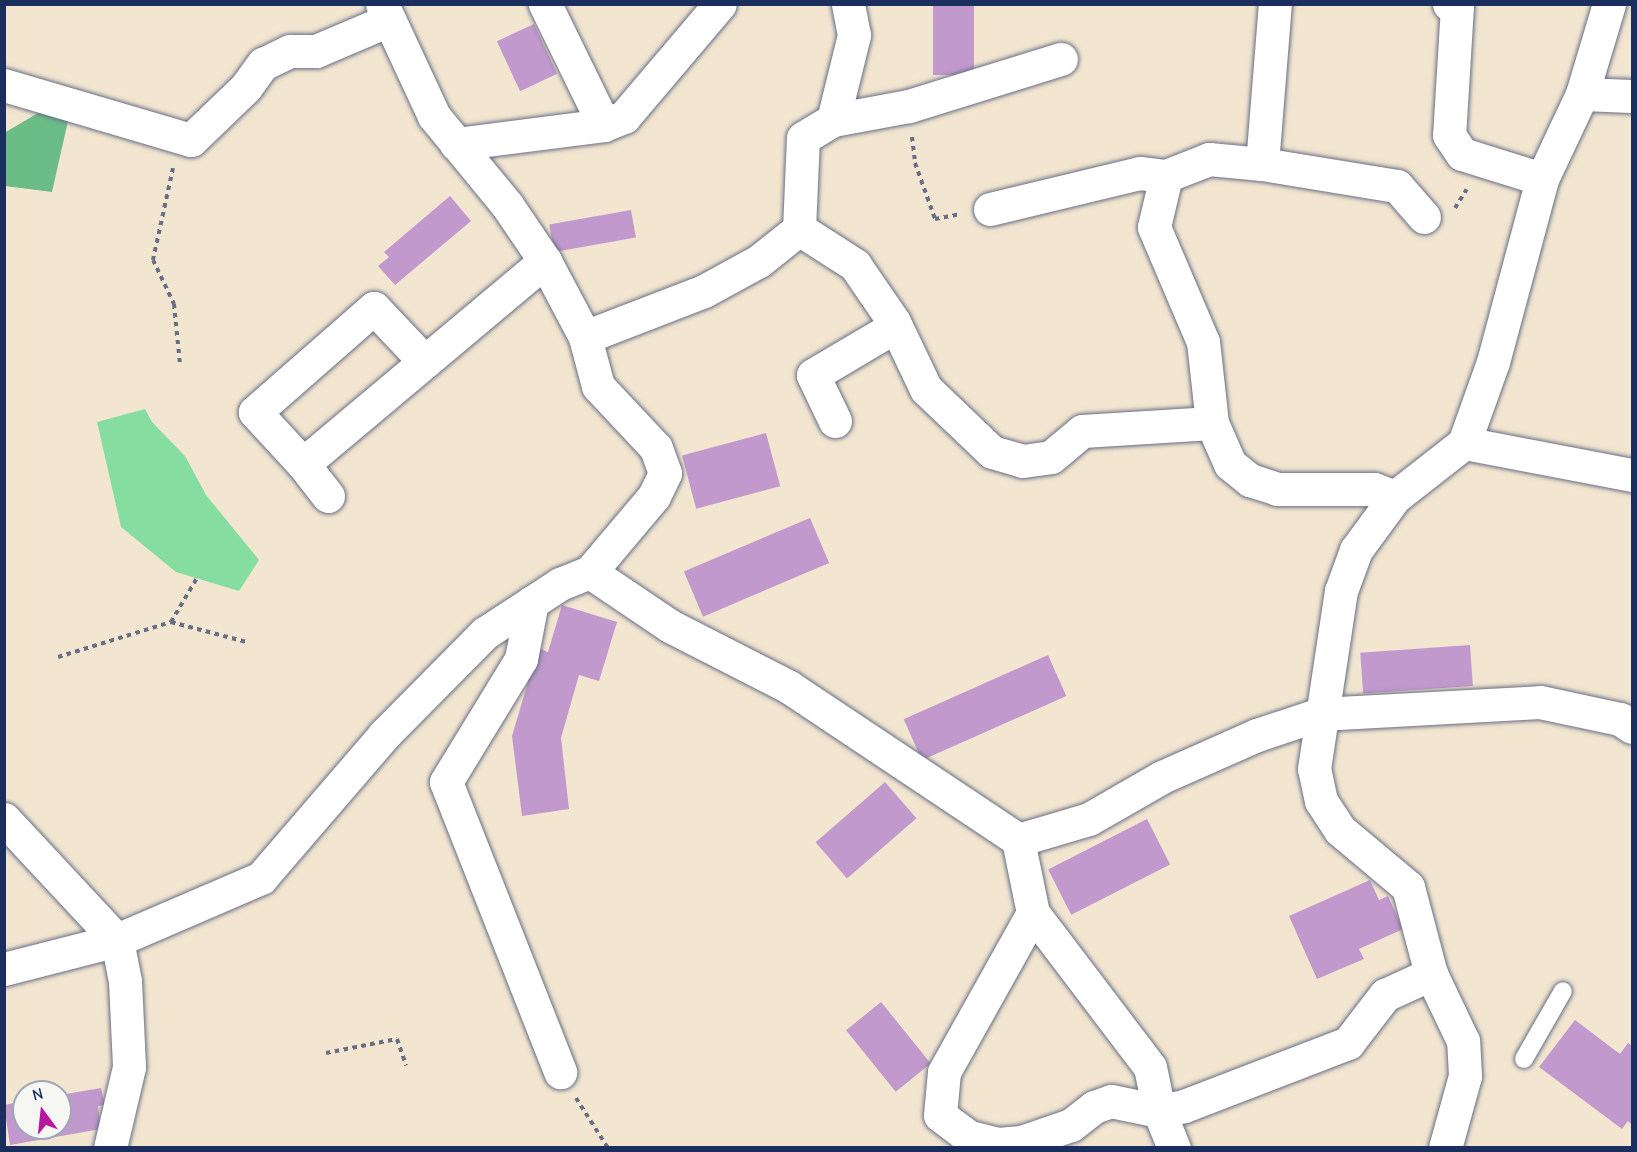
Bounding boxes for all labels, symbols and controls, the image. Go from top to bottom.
north arrow [12,1080,72,1140]
text: N [30,1085,45,1105]

